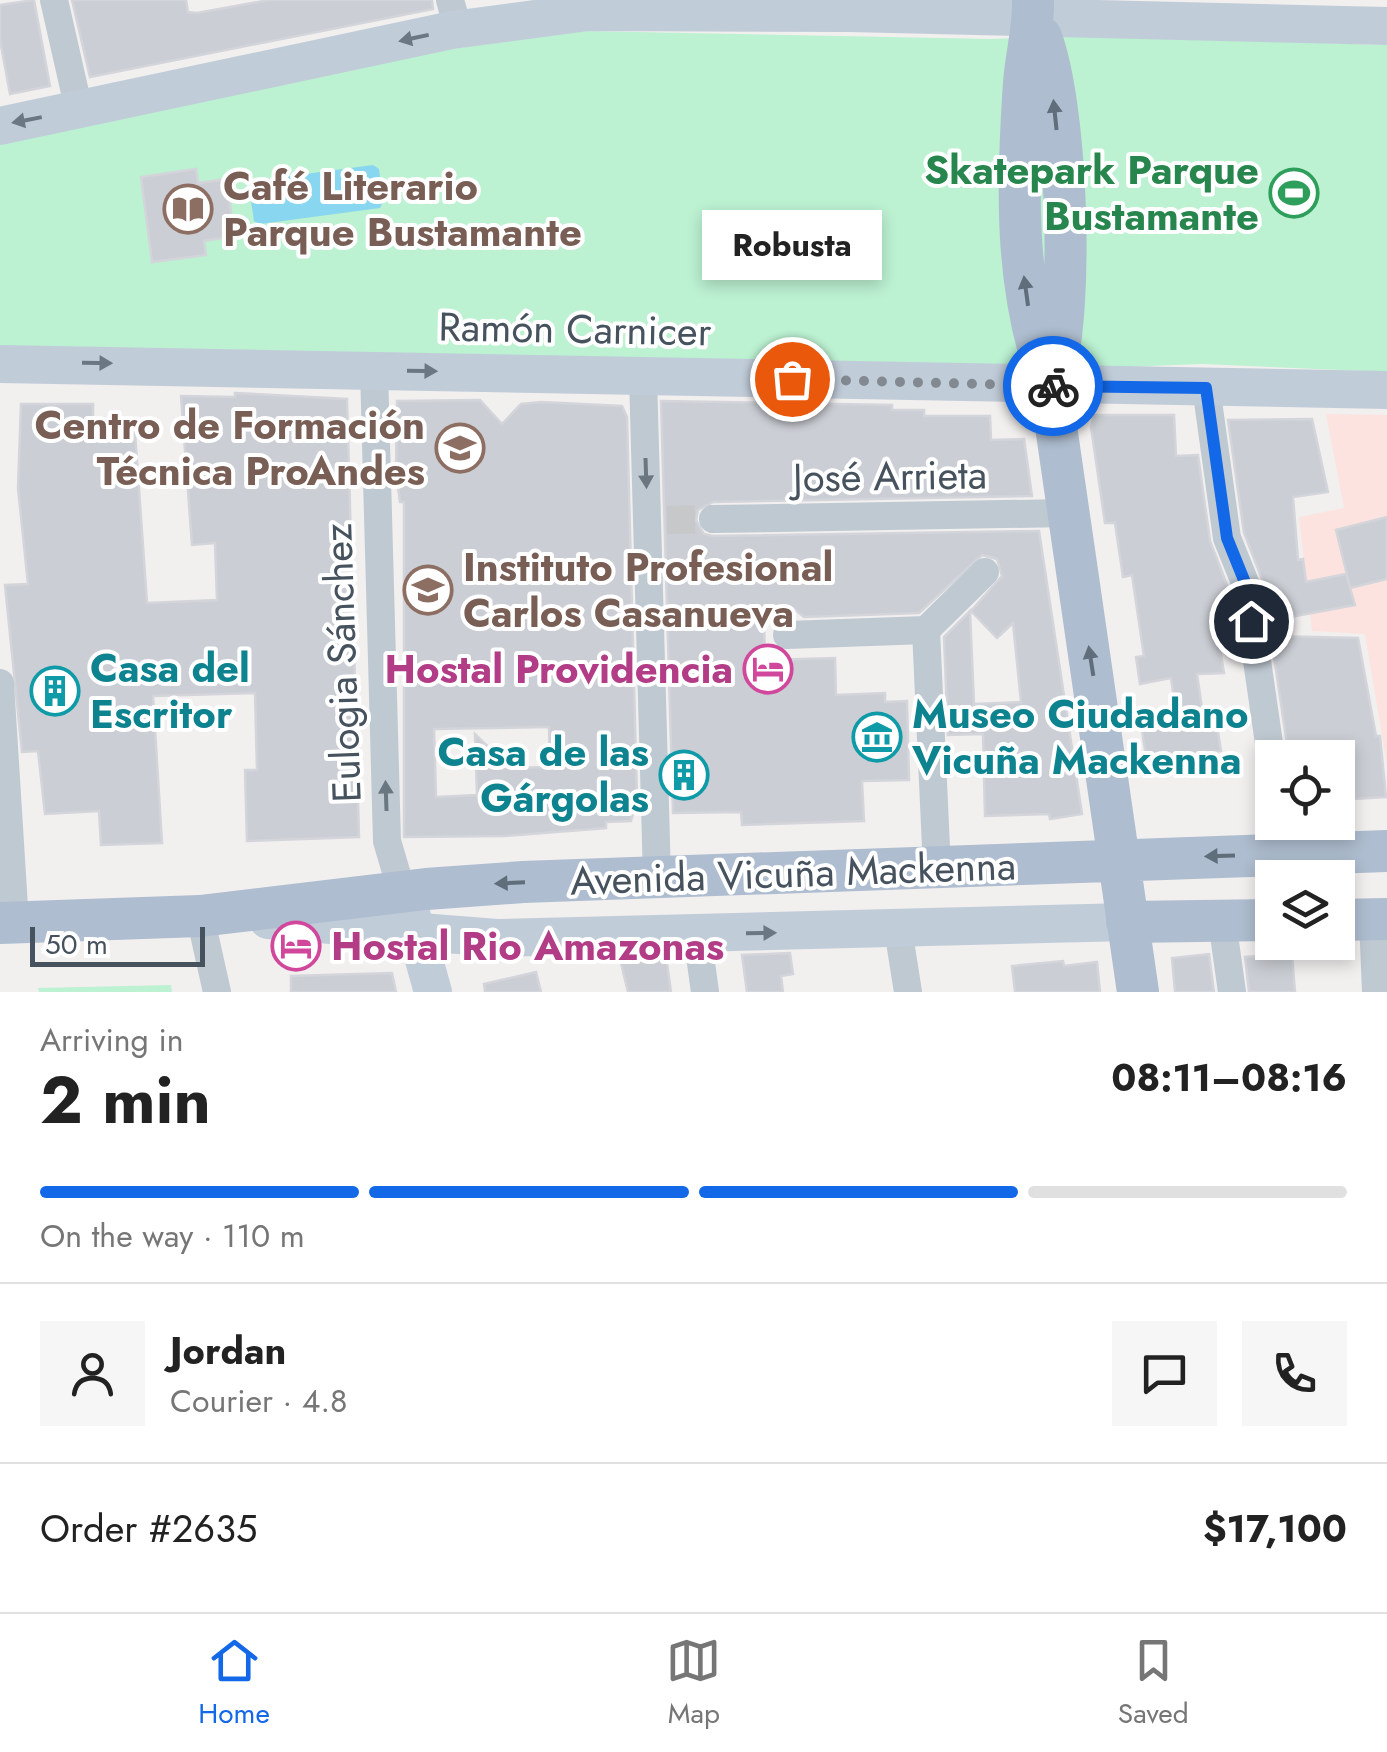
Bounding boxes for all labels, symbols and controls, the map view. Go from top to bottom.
one-way arrow [398,31,429,47]
one-way arrow [1047,98,1063,130]
one-way arrow [11,113,42,129]
place label: Skatepark Parque Bustamante [924,141,1259,245]
place label: Café Literario Parque Bustamante [223,157,582,261]
sports icon: Skatepark Parque Bustamante [1268,167,1320,219]
library icon: Café Literario Parque Bustamante [162,183,214,235]
callout: Robusta [702,209,882,279]
text: Robusta [732,222,852,268]
one-way arrow [1018,275,1034,307]
street label: Ramón Carnicer [438,298,712,360]
courier [1003,336,1103,436]
pin [750,337,835,422]
icon: bag [765,352,820,407]
one-way arrow [82,355,114,371]
icon: bike [1026,359,1081,414]
one-way arrow [407,363,439,379]
place label: Centro de Formación Técnica ProAndes [35,396,425,500]
school or university icon: Centro de Formación Técnica ProAndes [434,422,486,474]
street label: José Arrieta [788,445,987,507]
one-way arrow [638,458,654,490]
street label: Eulogia Sánchez [308,522,376,804]
place label: Instituto Profesional Carlos Casanueva [463,538,833,642]
school or university icon: Instituto Profesional Carlos Casanueva [402,564,454,616]
pin [1209,579,1294,664]
icon: home [1224,594,1279,649]
place label: Casa del Escritor [90,639,250,743]
place label: Hostal Providencia [385,640,733,698]
hotel icon: Hostal Providencia [742,643,794,695]
one-way arrow [1083,644,1099,676]
building icon: Casa del Escritor [29,665,81,717]
place label: Museo Ciudadano Vicuña Mackenna [911,685,1249,789]
museum icon: Museo Ciudadano Vicuña Mackenna [851,711,903,763]
place label: Casa de las Gárgolas [437,723,649,827]
map controls [1255,740,1355,960]
button: locate [1255,740,1355,840]
building icon: Casa de las Gárgolas [658,749,710,801]
one-way arrow [377,780,393,812]
street label: Avenida Vicuña Mackenna [569,836,1017,910]
one-way arrow [1203,849,1235,865]
button: layers [1255,860,1355,960]
one-way arrow [494,875,526,891]
place label: Hostal Rio Amazonas [331,917,724,975]
hotel icon: Hostal Rio Amazonas [270,920,322,972]
scale bar [30,922,205,966]
text: 50 m [45,924,108,965]
one-way arrow [746,924,778,940]
text: Arriving in [40,1017,184,1063]
text: 08:11–08:16 [1111,1050,1347,1105]
text: 2 min [40,1053,211,1147]
text: On the way · 110 m [40,1213,305,1259]
button: person [40,1321,145,1426]
button: chat [1112,1321,1217,1426]
button: phone [1242,1321,1347,1426]
text: Jordan [170,1323,286,1378]
text: Courier · 4.8 [170,1378,347,1424]
text: Order #2635 [40,1501,257,1556]
text: $17,100 [1203,1501,1347,1556]
tab: Home [198,1633,270,1734]
tab: Map [666,1633,721,1734]
tab: Saved [1118,1633,1189,1734]

